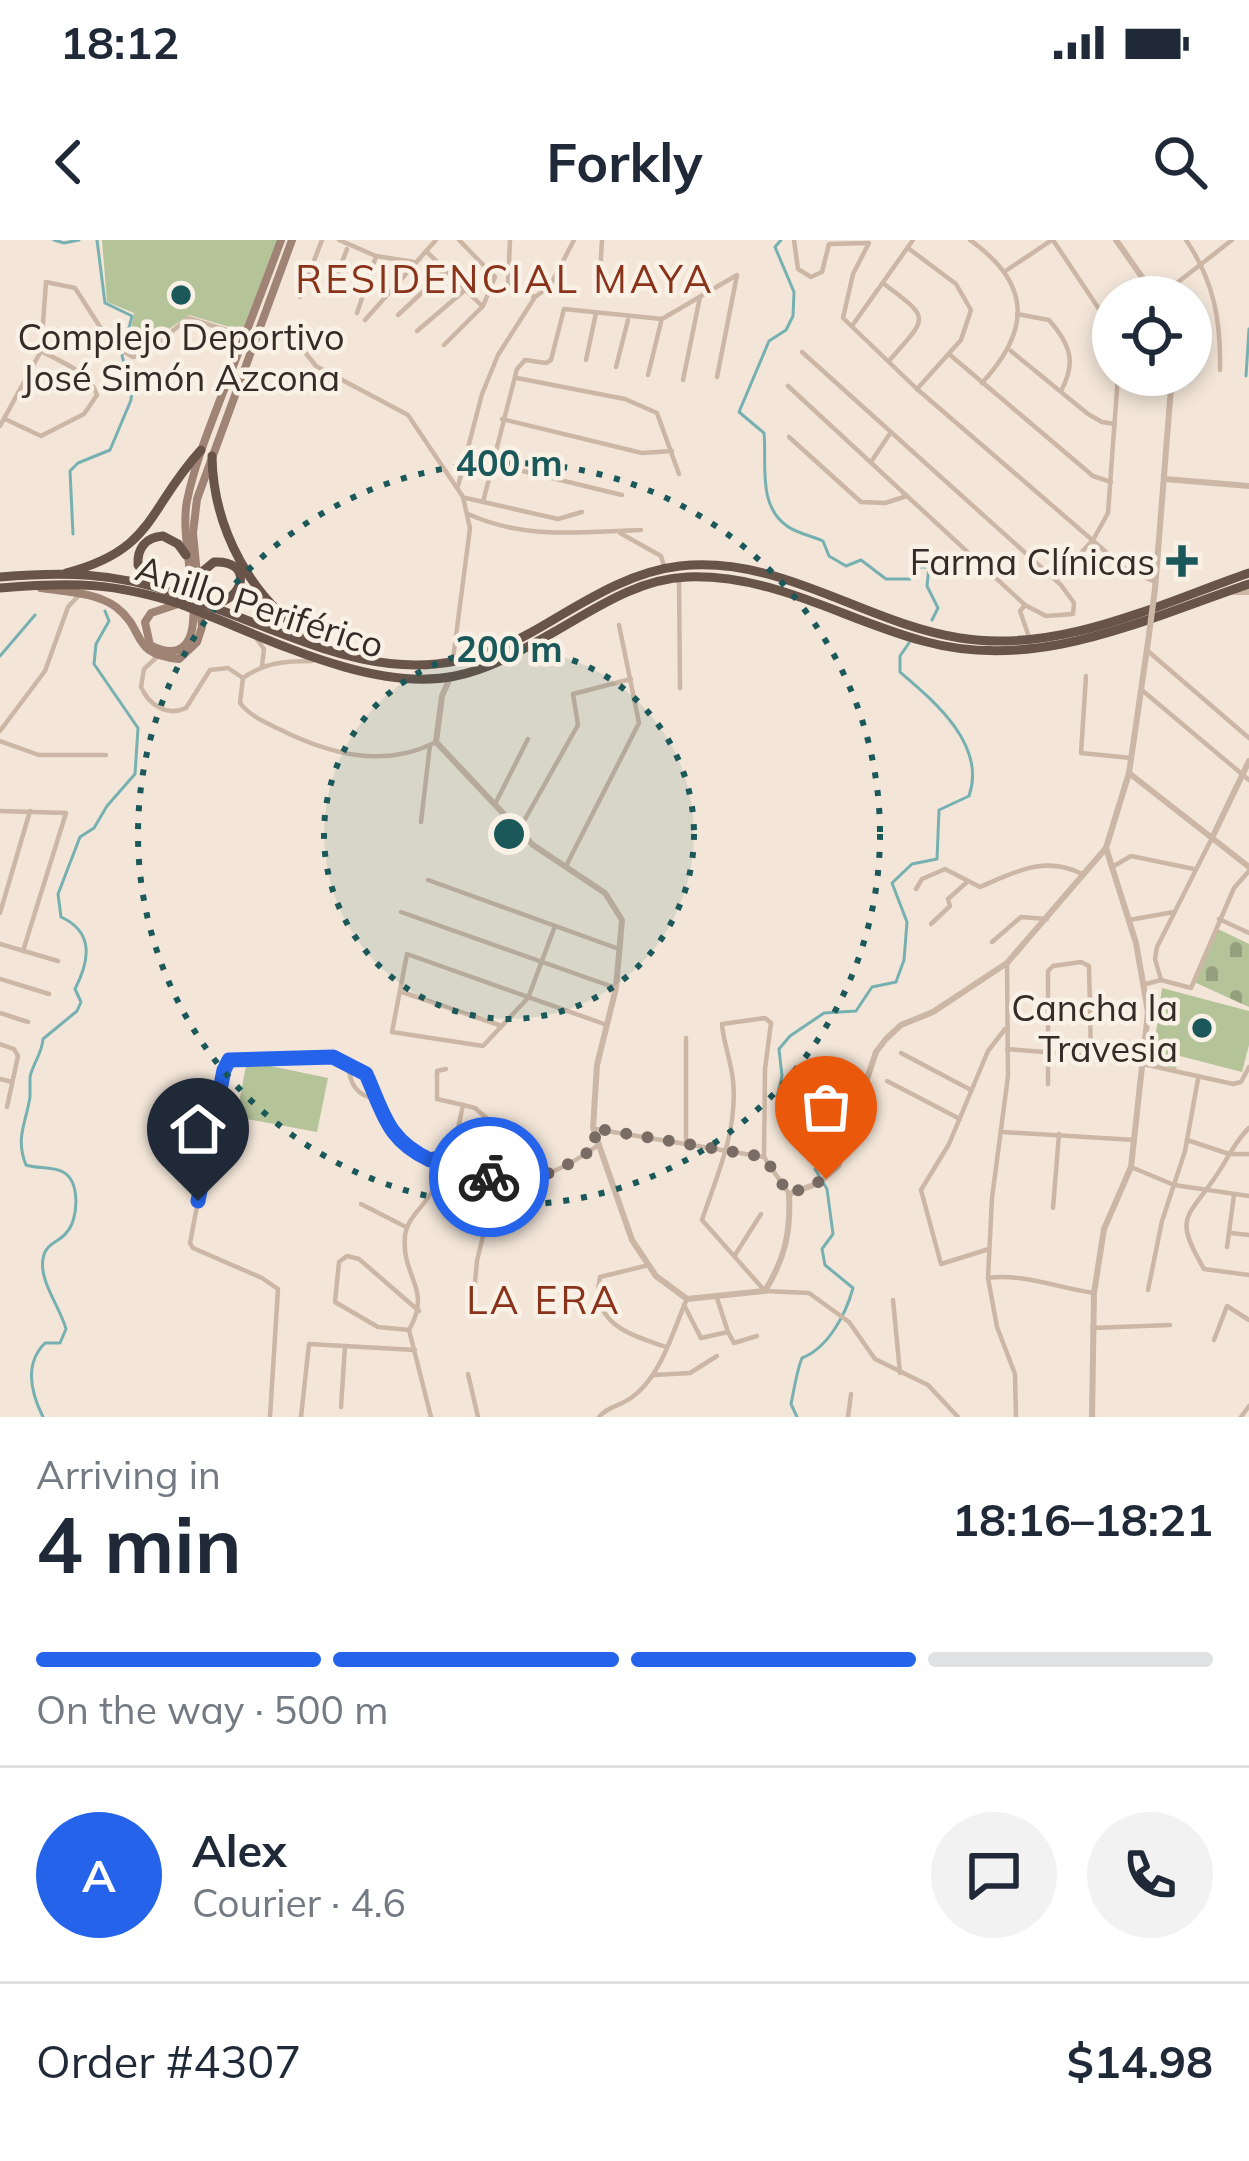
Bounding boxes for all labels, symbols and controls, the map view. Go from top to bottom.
text: 18:12 [60,14,179,70]
text: Forkly [546,128,703,196]
icon: back [36,129,102,195]
icon: search [1147,129,1213,195]
district label: RESIDENCIAL MAYA [295,254,715,303]
map controls [1092,276,1212,396]
button: locate [1092,276,1212,396]
marker: Complejo Deportivo José Simón Azcona [168,282,194,308]
place label: Complejo Deportivo José Simón Azcona [17,314,345,400]
text: 400 m [455,440,563,485]
place label: Farma Clínicas [910,539,1155,584]
street label: Anillo Periférico [130,545,390,667]
marker: Farma Clínicas [1166,545,1198,577]
text: 200 m [455,626,563,671]
centre of rings [488,813,530,855]
place label: Cancha la Travesia [1011,985,1178,1071]
marker: Cancha la Travesia [1189,1015,1215,1041]
pin [775,1056,877,1179]
icon: bag [793,1074,859,1140]
pin [147,1078,249,1201]
icon: home [165,1096,231,1162]
courier [429,1117,549,1237]
icon: bike [456,1144,522,1210]
district label: LA ERA [466,1275,622,1324]
text: Arriving in [36,1450,221,1499]
text: 18:16–18:21 [952,1491,1213,1547]
text: 4 min [36,1495,242,1593]
text: On the way · 500 m [36,1685,388,1734]
button: chat [931,1812,1057,1938]
button: phone [1087,1812,1213,1938]
text: Alex [192,1822,287,1878]
text: A [82,1847,116,1903]
text: Courier · 4.6 [192,1878,406,1927]
text: Order #4307 [36,2033,301,2089]
text: $14.98 [1067,2033,1213,2089]

